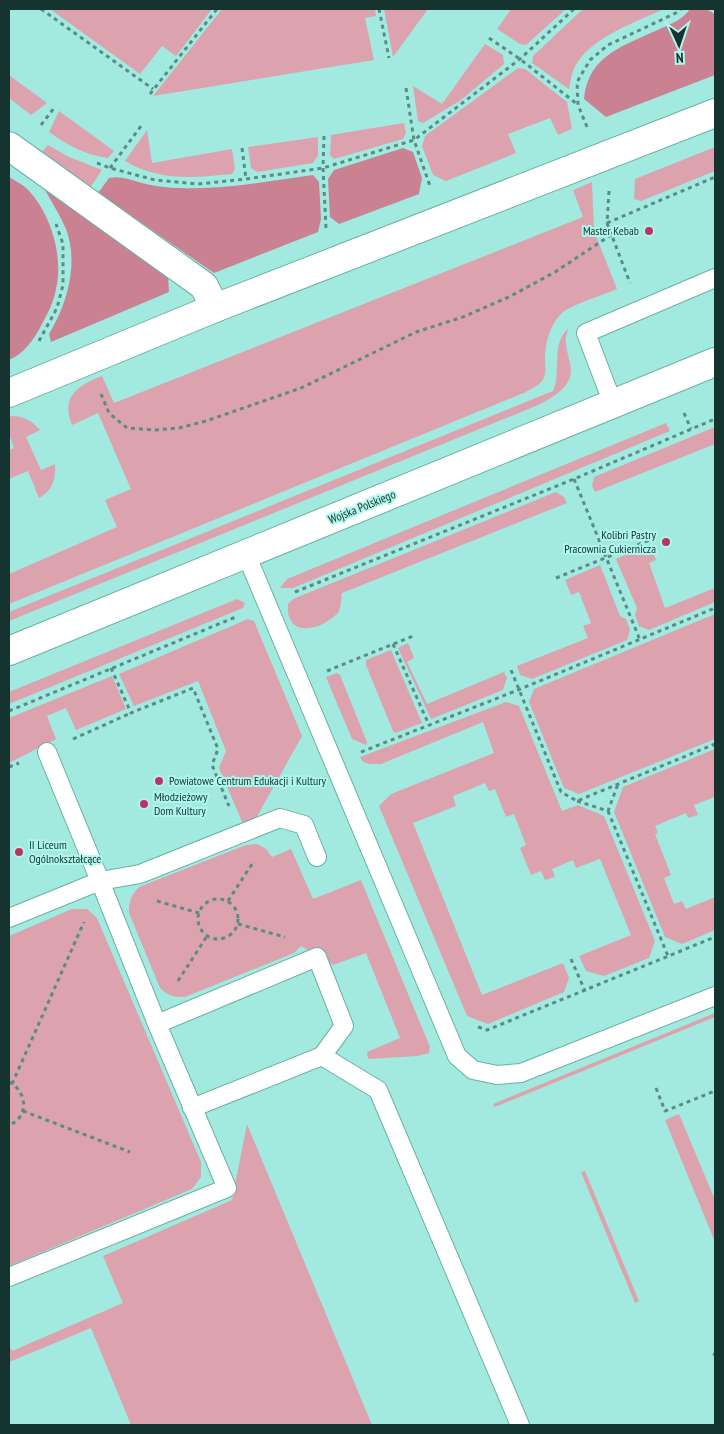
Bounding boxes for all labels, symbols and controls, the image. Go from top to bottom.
north arrow [654,20,704,70]
text: N [675,49,684,67]
place label: Master Kebab [583,223,639,238]
marker: Master Kebab [643,225,655,237]
street label: Wojska Polskiego [326,486,398,527]
place label: Kolibri Pastry Pracownia Cukiernicza [564,527,656,556]
marker: Kolibri Pastry Pracownia Cukiernicza [660,536,672,548]
place label: Powiatowe Centrum Edukacji i Kultury [169,773,327,788]
marker: Powiatowe Centrum Edukacji i Kultury [153,775,165,787]
place label: Młodzieżowy Dom Kultury [154,789,208,818]
marker: Młodzieżowy Dom Kultury [138,798,150,810]
place label: II Liceum Ogólnokształcące [29,837,101,866]
marker: II Liceum Ogólnokształcące [13,846,25,858]

